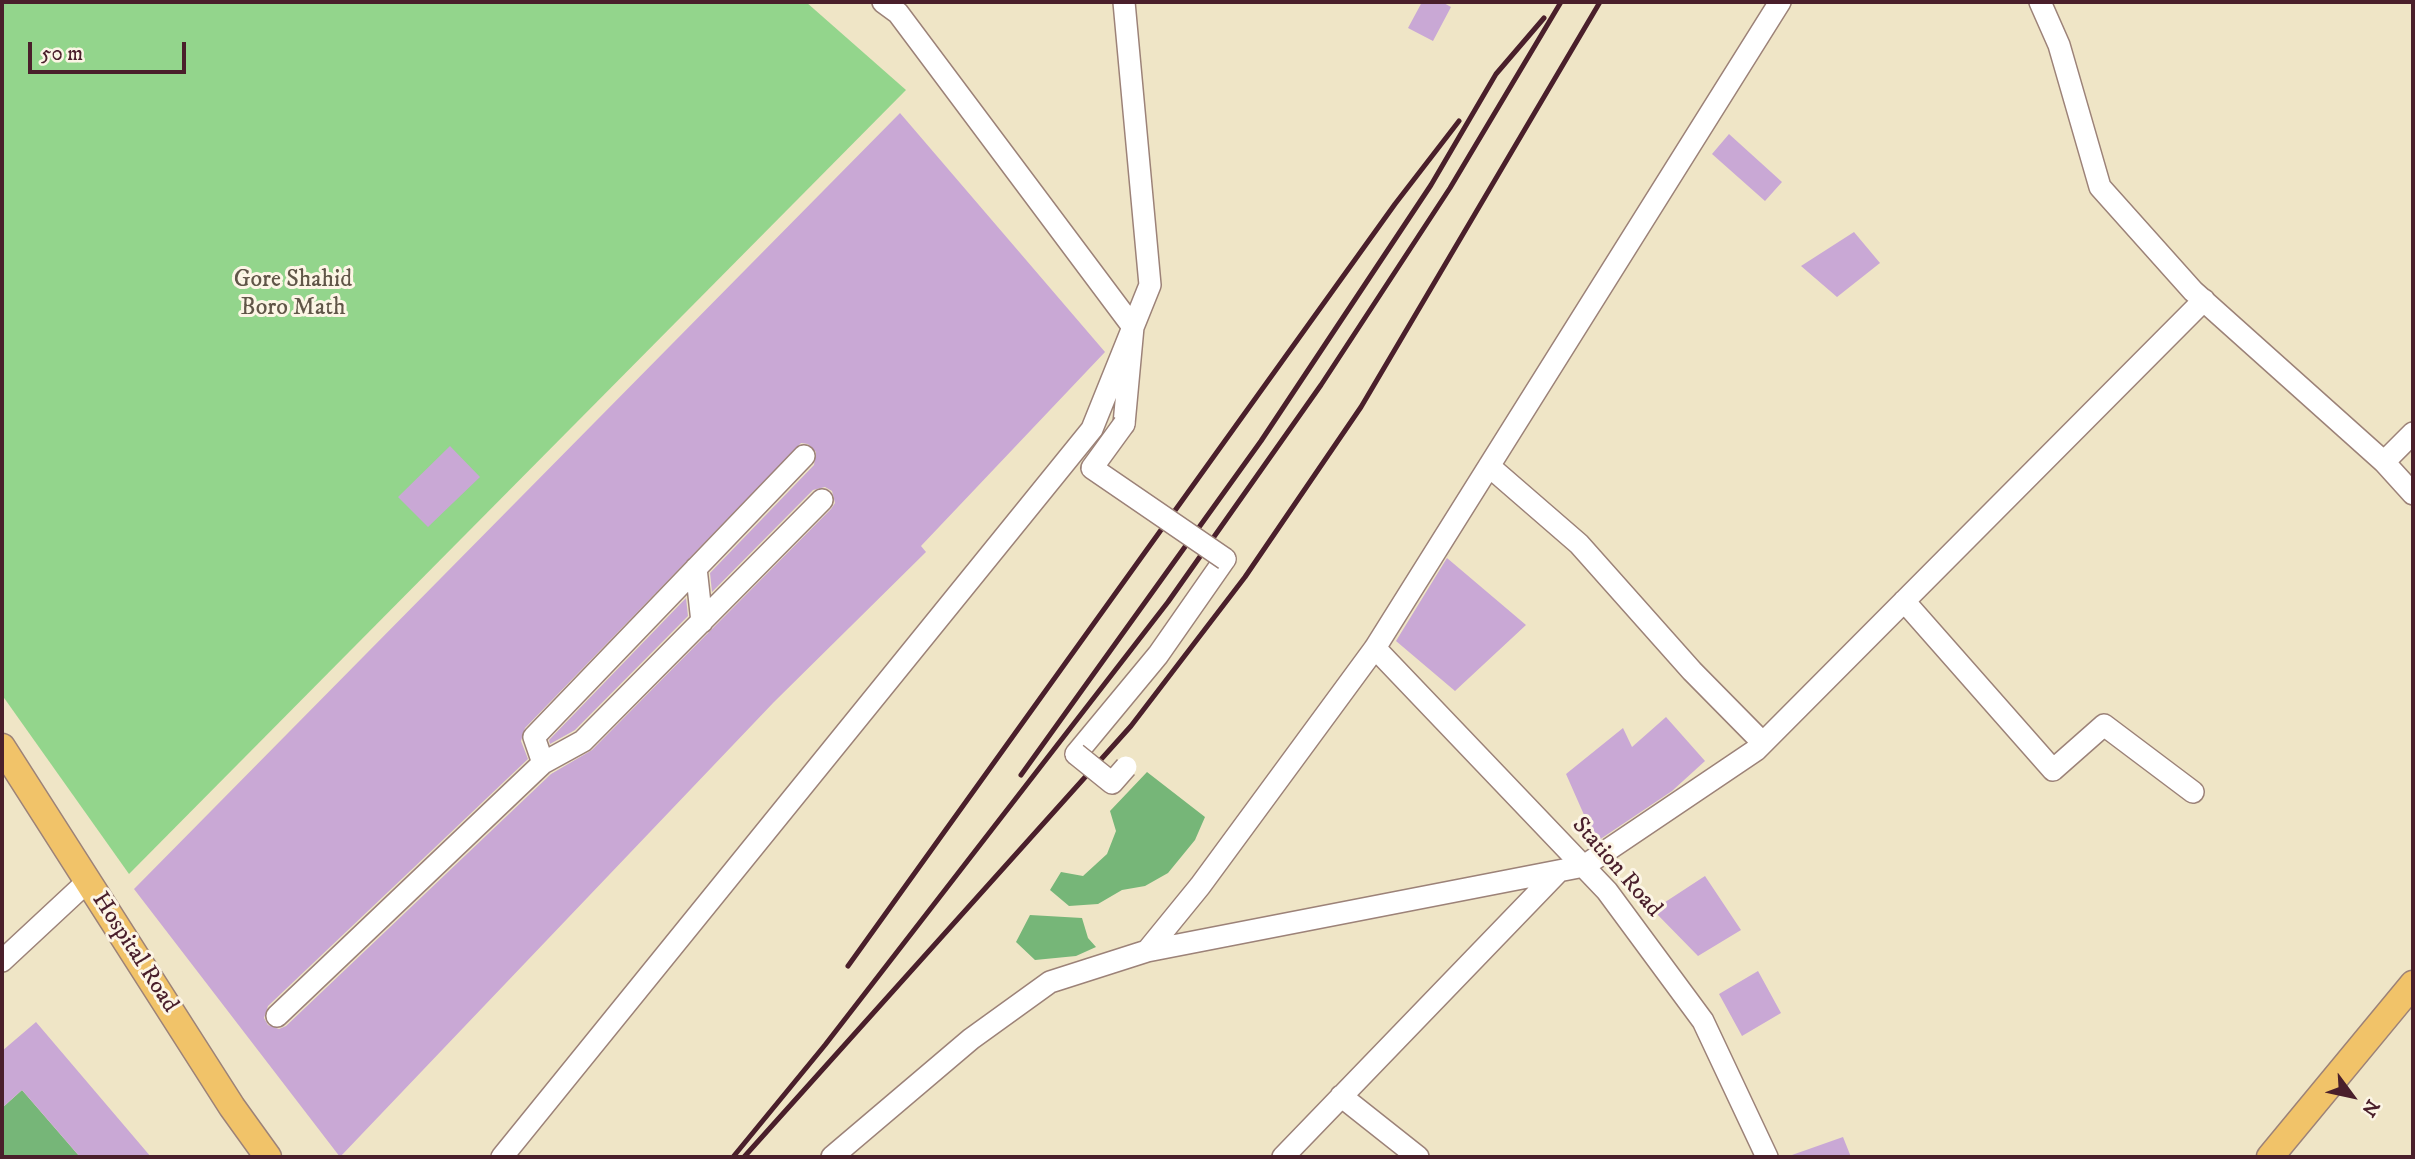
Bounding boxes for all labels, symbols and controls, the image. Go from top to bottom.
scale bar [32,28,189,72]
text: 50 m [41,41,83,67]
park label: Gore Shahid Boro Math [234,267,352,323]
street label: Station Road [1565,812,1667,924]
street label: Hospital Road [84,887,184,1019]
north arrow [2317,1061,2387,1131]
text: N [2356,1095,2384,1121]

